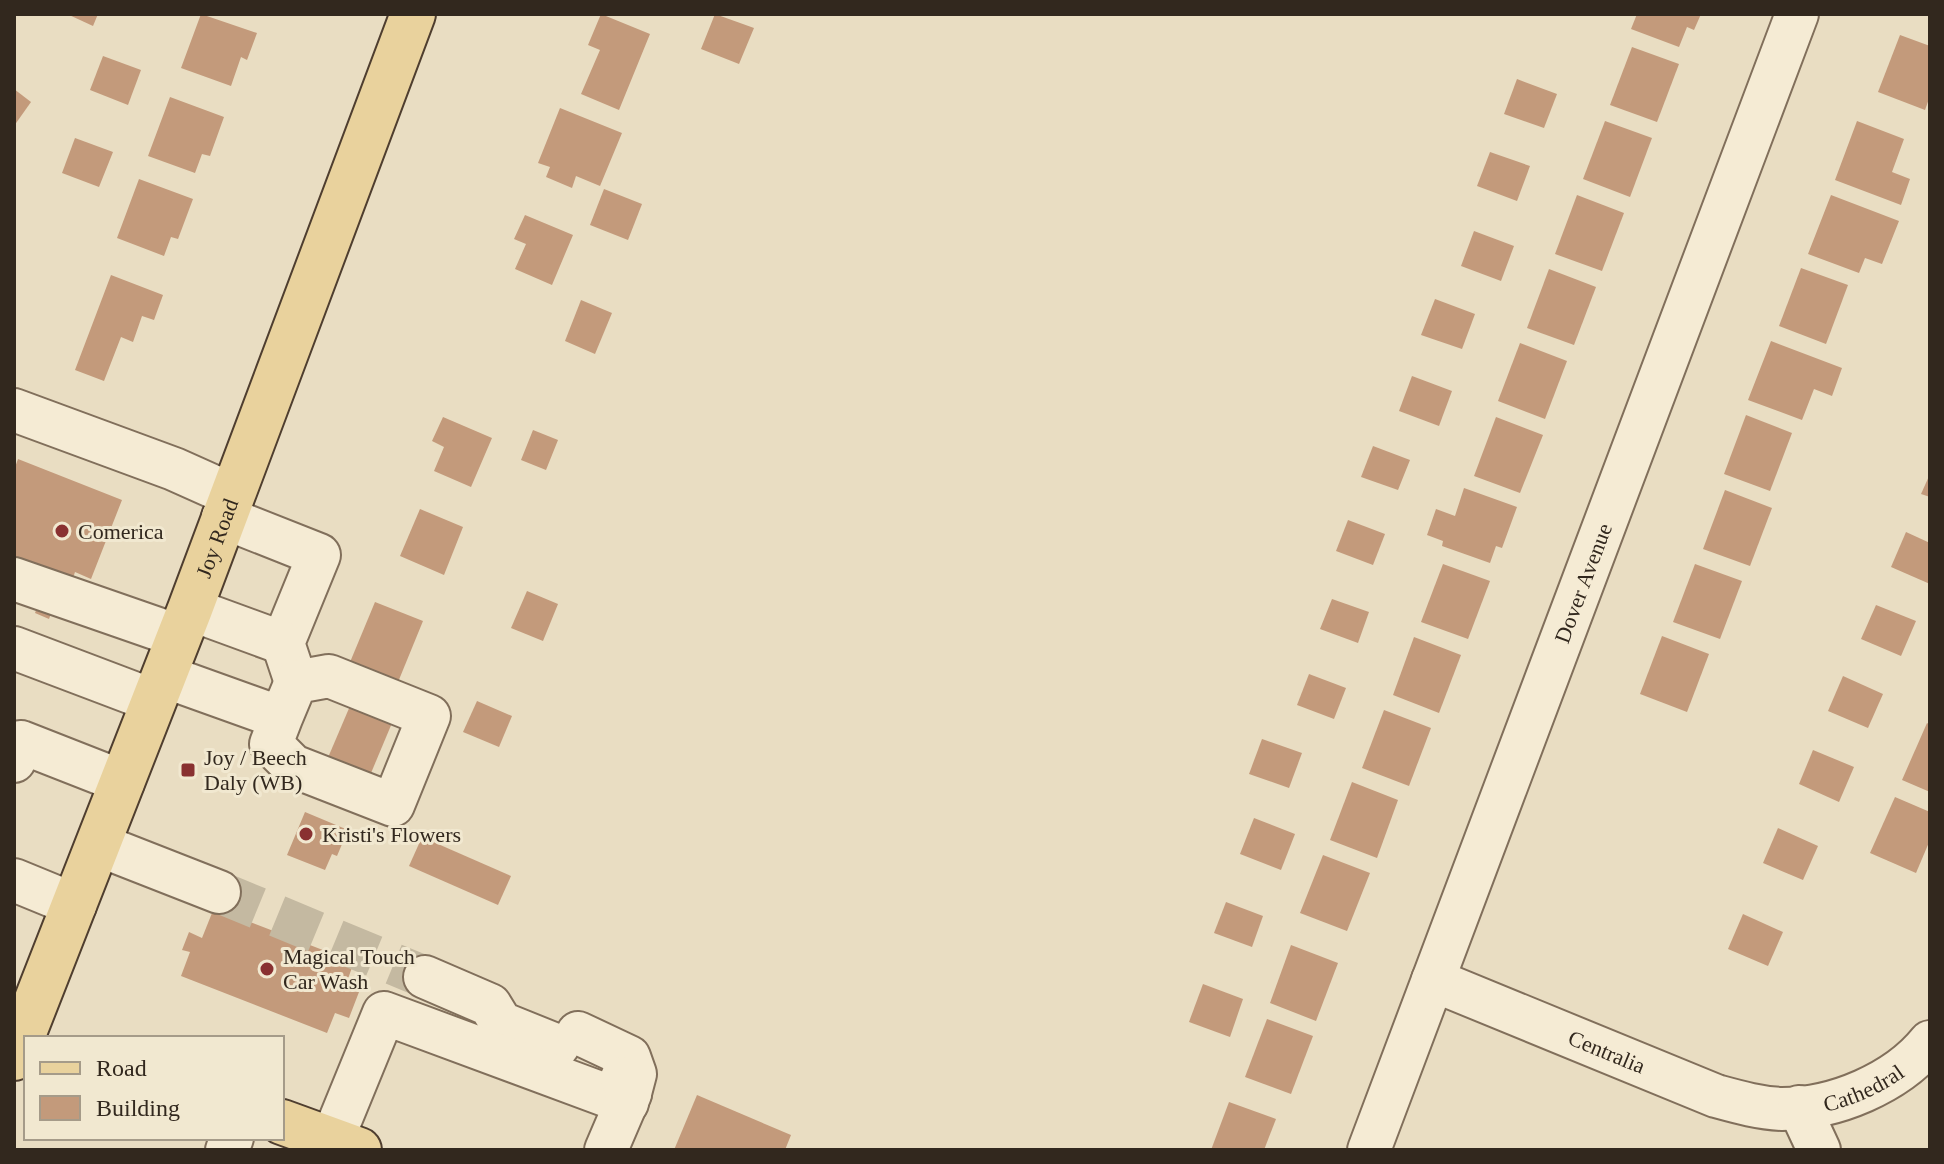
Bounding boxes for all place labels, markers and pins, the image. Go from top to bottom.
place label: Comerica [78,519,164,544]
marker: Comerica [53,522,71,540]
place label: Joy / Beech Daly (WB) [204,745,307,795]
marker: Joy / Beech Daly (WB) [179,761,197,779]
place label: Kristi's Flowers [322,822,461,847]
marker: Kristi's Flowers [297,825,315,843]
place label: Magical Touch Car Wash [283,944,415,994]
marker: Magical Touch Car Wash [258,960,276,978]

